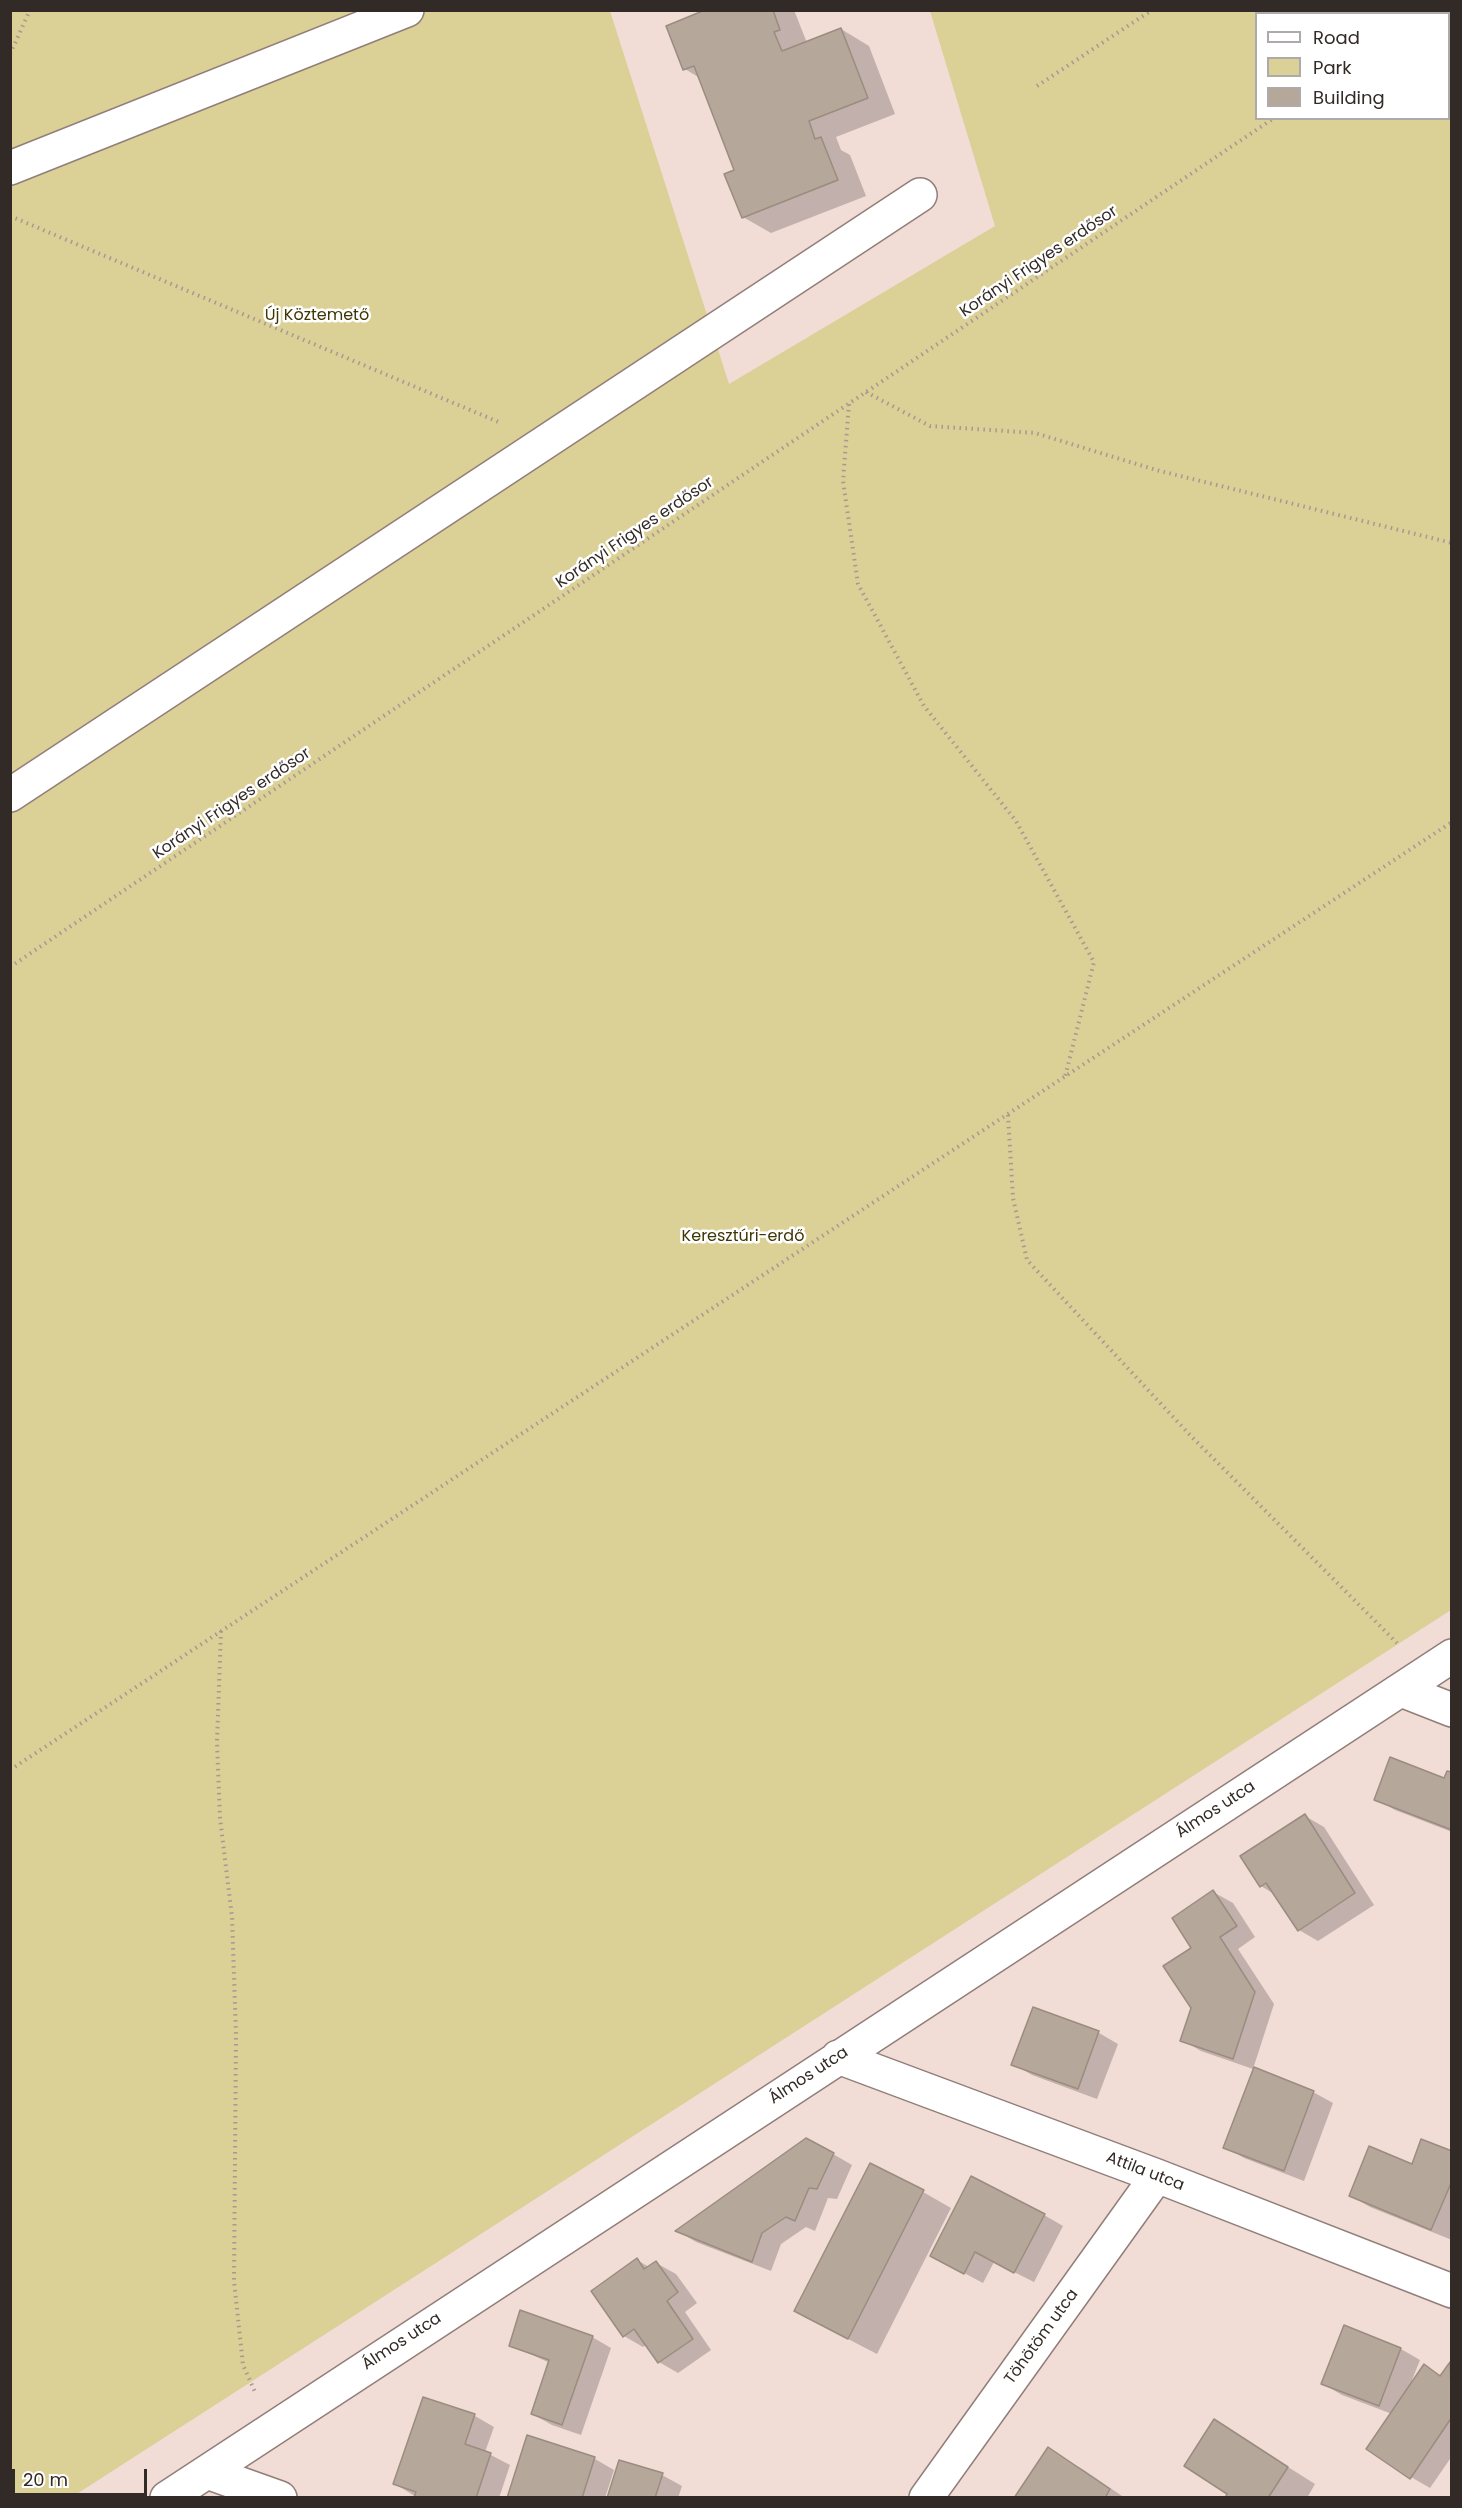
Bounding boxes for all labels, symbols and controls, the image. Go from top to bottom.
legend [1255,12,1450,120]
text: Road [1313,25,1360,50]
text: Park [1313,55,1352,80]
text: Building [1313,85,1385,110]
street label: Korányi Frigyes erdősor [957,202,1121,322]
park label: Új Köztemető [265,306,369,326]
street label: Korányi Frigyes erdősor [553,473,717,593]
street label: Korányi Frigyes erdősor [150,744,314,864]
park label: Keresztúri-erdő [682,1227,804,1247]
street label: Álmos utca [1173,1777,1259,1843]
street label: Álmos utca [766,2043,852,2109]
street label: Attila utca [1103,2148,1187,2196]
street label: Töhötöm utca [1001,2286,1083,2388]
street label: Álmos utca [359,2309,445,2375]
scale bar [15,2457,150,2495]
text: 20 m [23,2467,68,2492]

